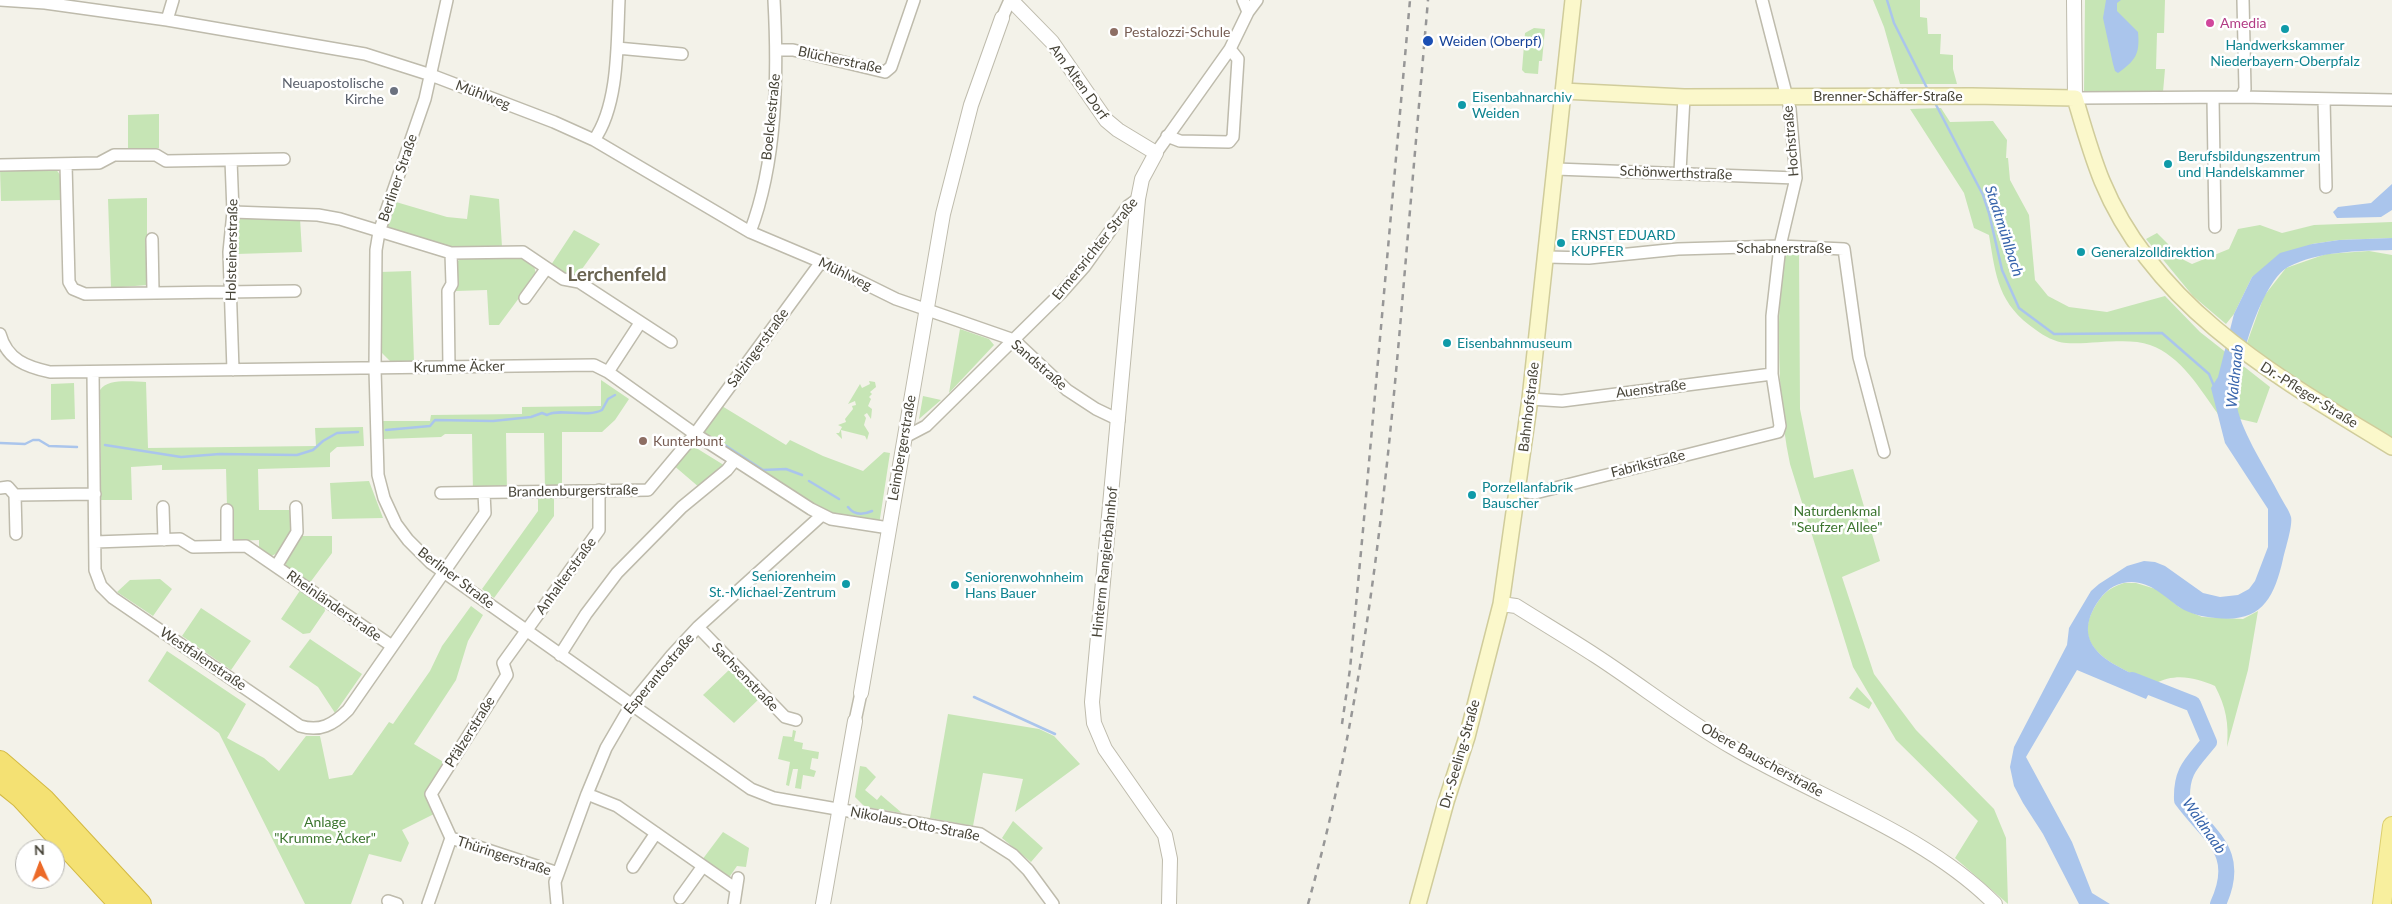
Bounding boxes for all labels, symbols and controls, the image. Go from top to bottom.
place label: Amedia [2220,15,2267,31]
marker: Amedia [2204,17,2216,29]
marker: Handwerkskammer Niederbayern-Oberpfalz [2279,23,2291,35]
place label: Pestalozzi-Schule [1124,24,1230,40]
marker: Pestalozzi-Schule [1108,26,1120,38]
place label: Weiden (Oberpf) [1439,33,1541,49]
marker: Weiden (Oberpf) [1421,34,1435,48]
place label: Handwerkskammer Niederbayern-Oberpfalz [2210,37,2360,70]
street label: Am Alten Dorf [1046,41,1112,123]
street label: Blücherstraße [796,43,884,77]
street label: Boelckestraße [758,73,784,161]
place label: Neuapostolische Kirche [282,75,384,108]
street label: Mühlweg [453,77,513,113]
marker: Neuapostolische Kirche [388,85,400,97]
street label: Brenner-Schäffer-Straße [1813,88,1963,104]
place label: Eisenbahnarchiv Weiden [1472,89,1572,121]
marker: Eisenbahnarchiv Weiden [1456,99,1468,111]
street label: Hochstraße [1780,105,1802,177]
street label: Berliner Straße [375,132,421,224]
place label: Berufsbildungszentrum und Handelskammer [2178,148,2320,180]
marker: Berufsbildungszentrum und Handelskammer [2162,158,2174,170]
street label: Schönwerthstraße [1619,163,1733,183]
water label: Stadtmühlbach [1981,183,2027,279]
street label: Ermersrichter Straße [1049,194,1141,304]
street label: Holsteinerstraße [223,199,241,301]
place label: ERNST EDUARD KUPFER [1571,227,1676,260]
marker: ERNST EDUARD KUPFER [1555,237,1567,249]
street label: Schabnerstraße [1736,240,1832,256]
place label: Generalzolldirektion [2091,244,2215,260]
marker: Generalzolldirektion [2075,246,2087,258]
street label: Mühlweg [816,254,874,294]
district label: Lerchenfeld [567,264,667,286]
street label: Salzingerstraße [724,305,792,391]
place label: Eisenbahnmuseum [1457,335,1572,351]
street label: Sandstraße [1008,336,1070,394]
marker: Eisenbahnmuseum [1441,337,1453,349]
water label: Waldnaab [2223,343,2247,409]
street label: Krumme Äcker [413,358,505,376]
street label: Dr.-Pfleger-Straße [2257,358,2361,432]
street label: Bahnhofstraße [1515,361,1543,453]
street label: Auenstraße [1615,376,1687,402]
street label: Leimbergerstraße [884,394,920,502]
place label: Kunterbunt [653,433,723,449]
marker: Kunterbunt [637,435,649,447]
street label: Fabrikstraße [1609,447,1687,481]
place label: Porzellanfabrik Bauscher [1482,479,1573,512]
street label: Brandenburgerstraße [508,481,638,501]
street label: Hinterm Rangierbahnhof [1089,486,1121,638]
marker: Porzellanfabrik Bauscher [1466,489,1478,501]
park label: Naturdenkmal "Seufzer Allee" [1792,503,1882,536]
street label: Anhalterstraße [532,534,600,618]
street label: Berliner Straße [414,544,498,612]
street label: Rheinländerstraße [283,567,385,645]
place label: Seniorenheim St.-Michael-Zentrum [709,568,836,600]
place label: Seniorenwohnheim Hans Bauer [965,569,1084,602]
marker: Seniorenheim St.-Michael-Zentrum [840,578,852,590]
marker: Seniorenwohnheim Hans Bauer [949,579,961,591]
street label: Westfalenstraße [157,624,249,694]
street label: Esperantostraße [620,630,698,718]
street label: Sachsenstraße [708,639,782,715]
street label: Pfälzerstraße [441,693,499,771]
street label: Dr.-Seeling-Straße [1436,698,1484,810]
street label: Obere Bauscherstraße [1698,719,1826,801]
water label: Waldnaab [2178,795,2230,857]
street label: Nikolaus-Otto-Straße [849,803,981,845]
park label: Anlage "Krumme Äcker" [274,814,376,846]
street label: Thüringerstraße [455,833,553,879]
north arrow [15,839,65,889]
text: N [34,841,45,858]

